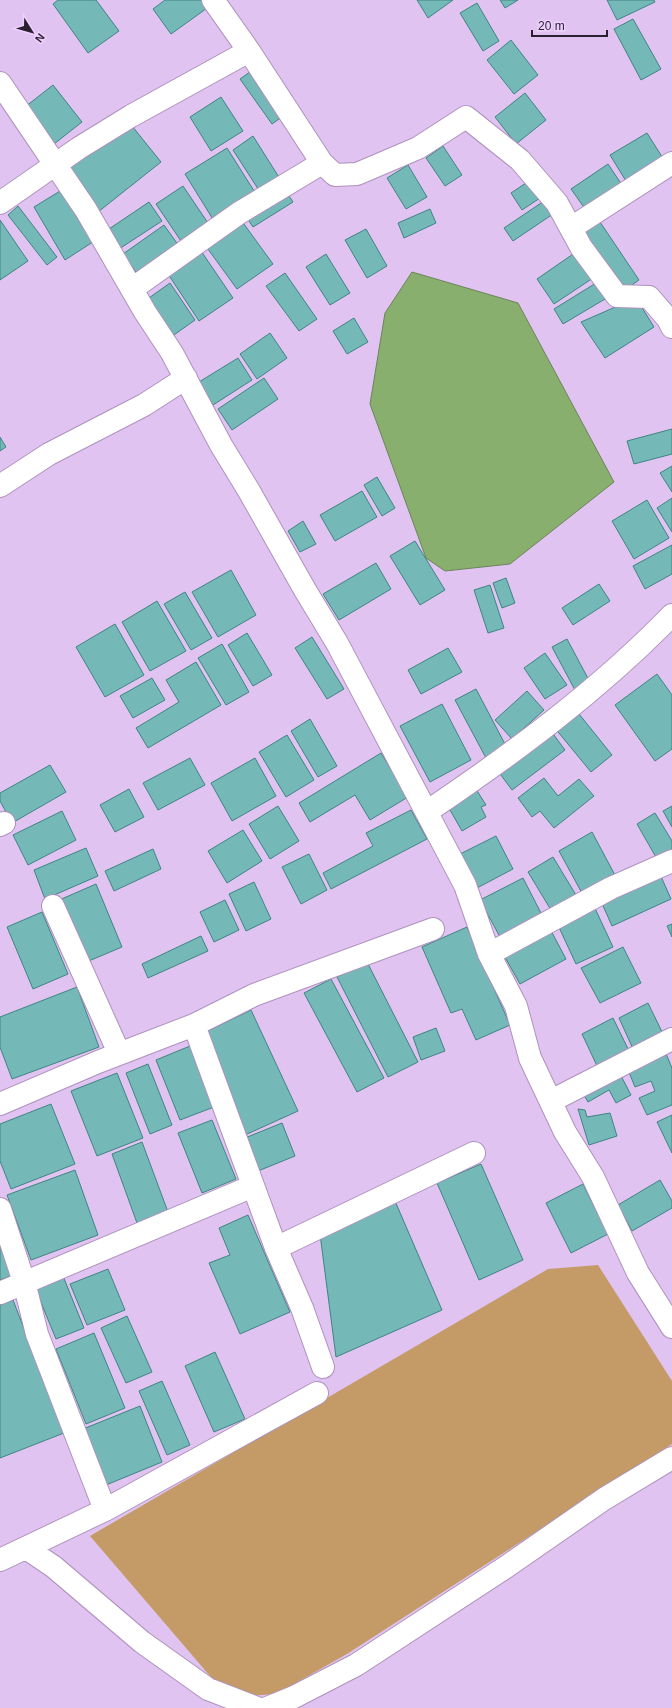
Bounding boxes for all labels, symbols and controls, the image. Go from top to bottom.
north arrow [12,12,52,52]
scale bar [532,12,607,38]
text: 20 m [538,19,565,33]
text: N [33,31,47,45]

